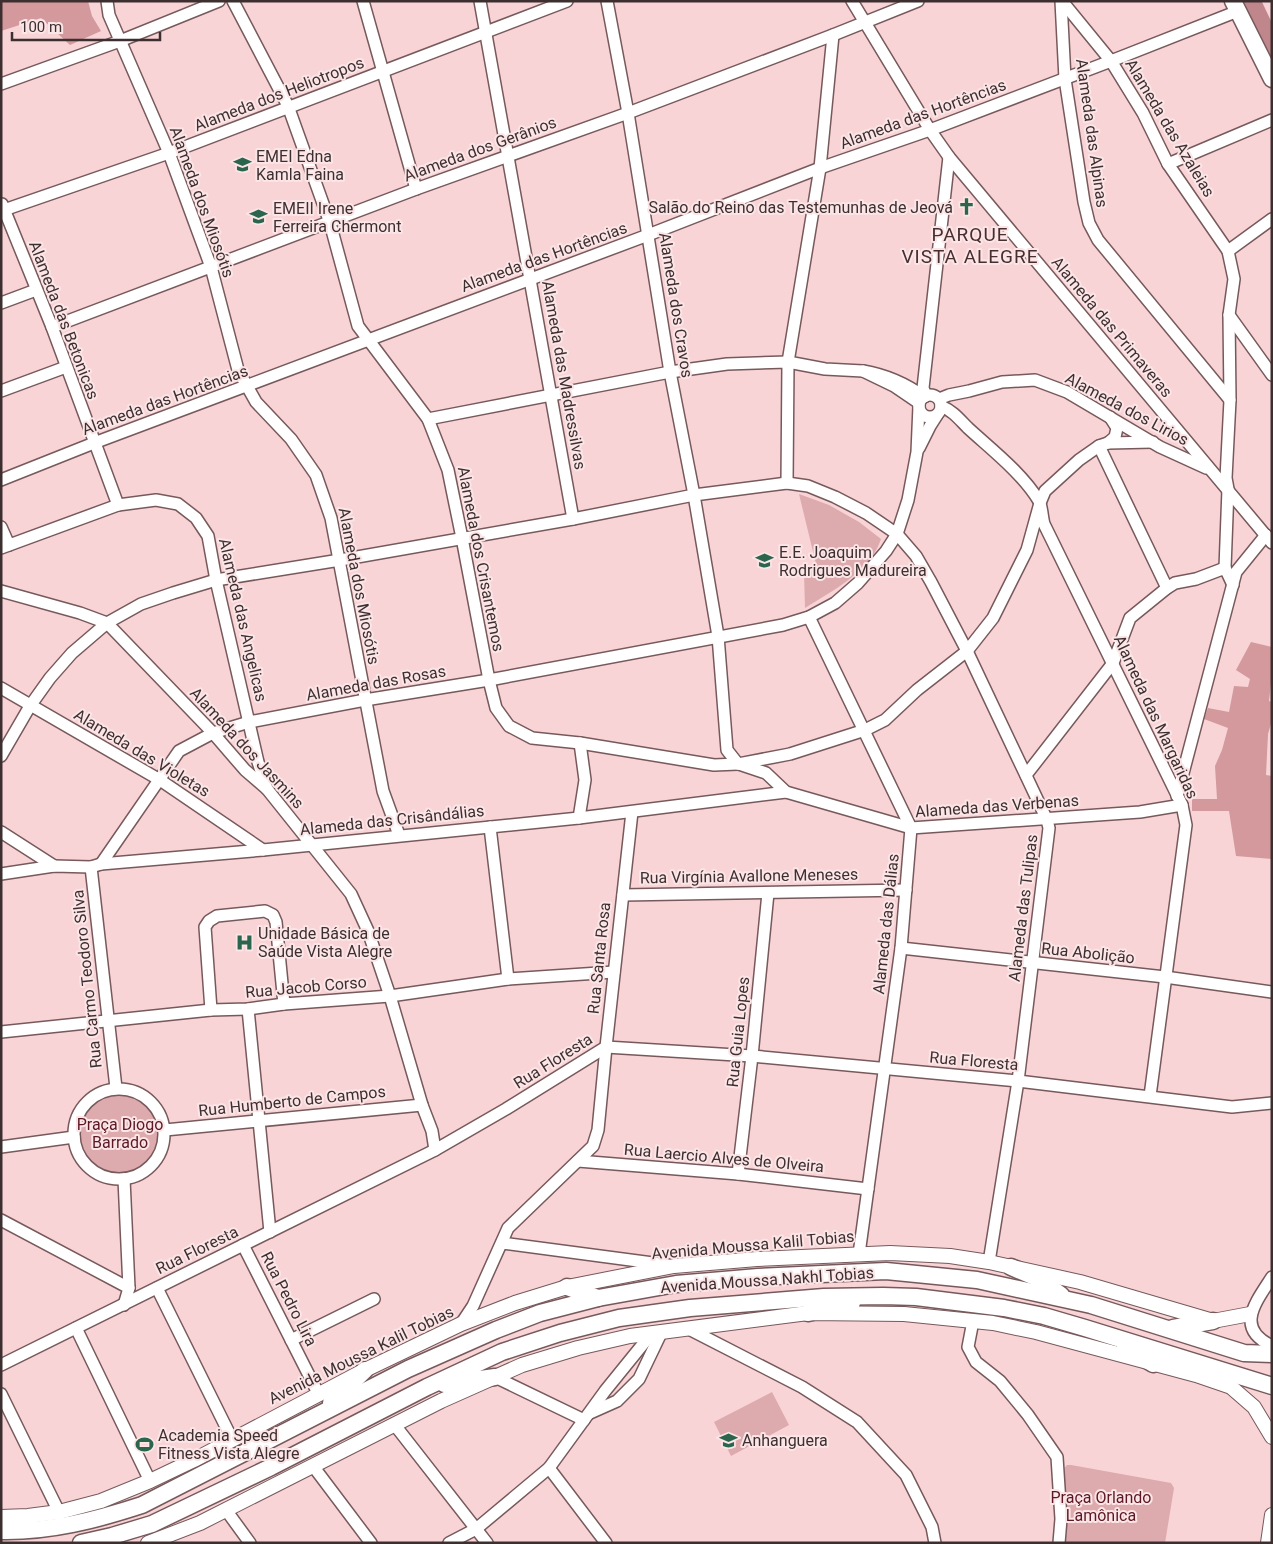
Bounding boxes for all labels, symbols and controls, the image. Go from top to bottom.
scale bar [12,10,160,42]
text: 100 m [20,18,62,36]
street label: Alameda dos Heliotropos [191,53,367,135]
street label: Alameda das Azaleias [1121,56,1219,200]
street label: Alameda das Alpinas [1072,57,1112,209]
street label: Alameda das Hortências [837,75,1009,153]
street label: Alameda dos Gerânios [401,113,559,185]
street label: Alameda dos Miosótis [166,124,238,280]
place label: EMEI Edna Kamla Faina [256,147,344,184]
school or university icon: EMEI Edna Kamla Faina [232,155,252,175]
church icon: Salão do Reino das Testemunhas de Jeová [957,197,977,217]
place label: Salão do Reino das Testemunhas de Jeová [648,198,953,217]
place label: EMEII Irene Ferreira Chermont [273,199,401,236]
school or university icon: EMEII Irene Ferreira Chermont [249,207,269,227]
street label: Alameda das Hortências [458,218,630,296]
district label: PARQUE VISTA ALEGRE [901,223,1039,268]
street label: Alameda dos Cravos [655,231,697,379]
street label: Alameda das Betonicas [25,238,103,402]
street label: Alameda das Primaveras [1048,253,1176,401]
street label: Alameda das Madressilvas [538,279,590,471]
street label: Alameda das Hortências [79,361,251,439]
street label: Alameda dos Lirios [1062,368,1192,450]
street label: Alameda dos Crisantemos [454,465,508,653]
street label: Alameda dos Miosótis [334,506,384,666]
street label: Alameda das Angelicas [215,536,271,704]
place label: E.E. Joaquim Rodrigues Madureira [779,543,927,580]
school or university icon: E.E. Joaquim Rodrigues Madureira [755,551,775,571]
street label: Alameda das Margaridas [1110,632,1202,802]
street label: Alameda das Rosas [305,661,447,705]
street label: Alameda dos Jasmins [186,684,308,812]
street label: Alameda das Violetas [71,705,213,801]
street label: Alameda das Verbenas [914,791,1080,821]
street label: Alameda das Crisândálias [299,801,485,839]
street label: Alameda das Tulipas [1005,833,1041,983]
street label: Alameda das Dálias [869,853,903,995]
street label: Rua Virgínia Avallone Meneses [640,865,858,887]
street label: Rua Carmo Teodoro Silva [68,889,106,1069]
street label: Rua Santa Rosa [584,901,614,1015]
place label: Unidade Básica de Saúde Vista Alegre [258,924,392,961]
hospital icon: Unidade Básica de Saúde Vista Alegre [234,932,254,952]
street label: Rua Abolição [1040,939,1136,967]
street label: Rua Jacob Corso [245,972,367,1002]
street label: Rua Guia Lopes [723,976,753,1088]
street label: Rua Floresta [510,1029,596,1093]
street label: Rua Floresta [929,1048,1019,1074]
street label: Rua Humberto de Campos [197,1082,387,1120]
park label: Praça Diogo Barrado [77,1115,163,1152]
street label: Rua Laercio Alves de Olveira [623,1140,825,1176]
street label: Rua Floresta [153,1222,241,1278]
street label: Avenida Moussa Kalil Tobias [651,1227,855,1263]
street label: Rua Pedro Lira [257,1249,321,1349]
street label: Avenida Moussa Nakhl Tobias [660,1263,874,1297]
street label: Avenida Moussa Kalil Tobias [265,1302,457,1408]
place label: Academia Speed Fitness Vista Alegre [158,1426,300,1463]
school or university icon: Anhanguera [718,1430,738,1450]
place label: Anhanguera [742,1431,828,1450]
sports icon: Academia Speed Fitness Vista Alegre [134,1434,154,1454]
park label: Praça Orlando Lamônica [1051,1488,1151,1525]

